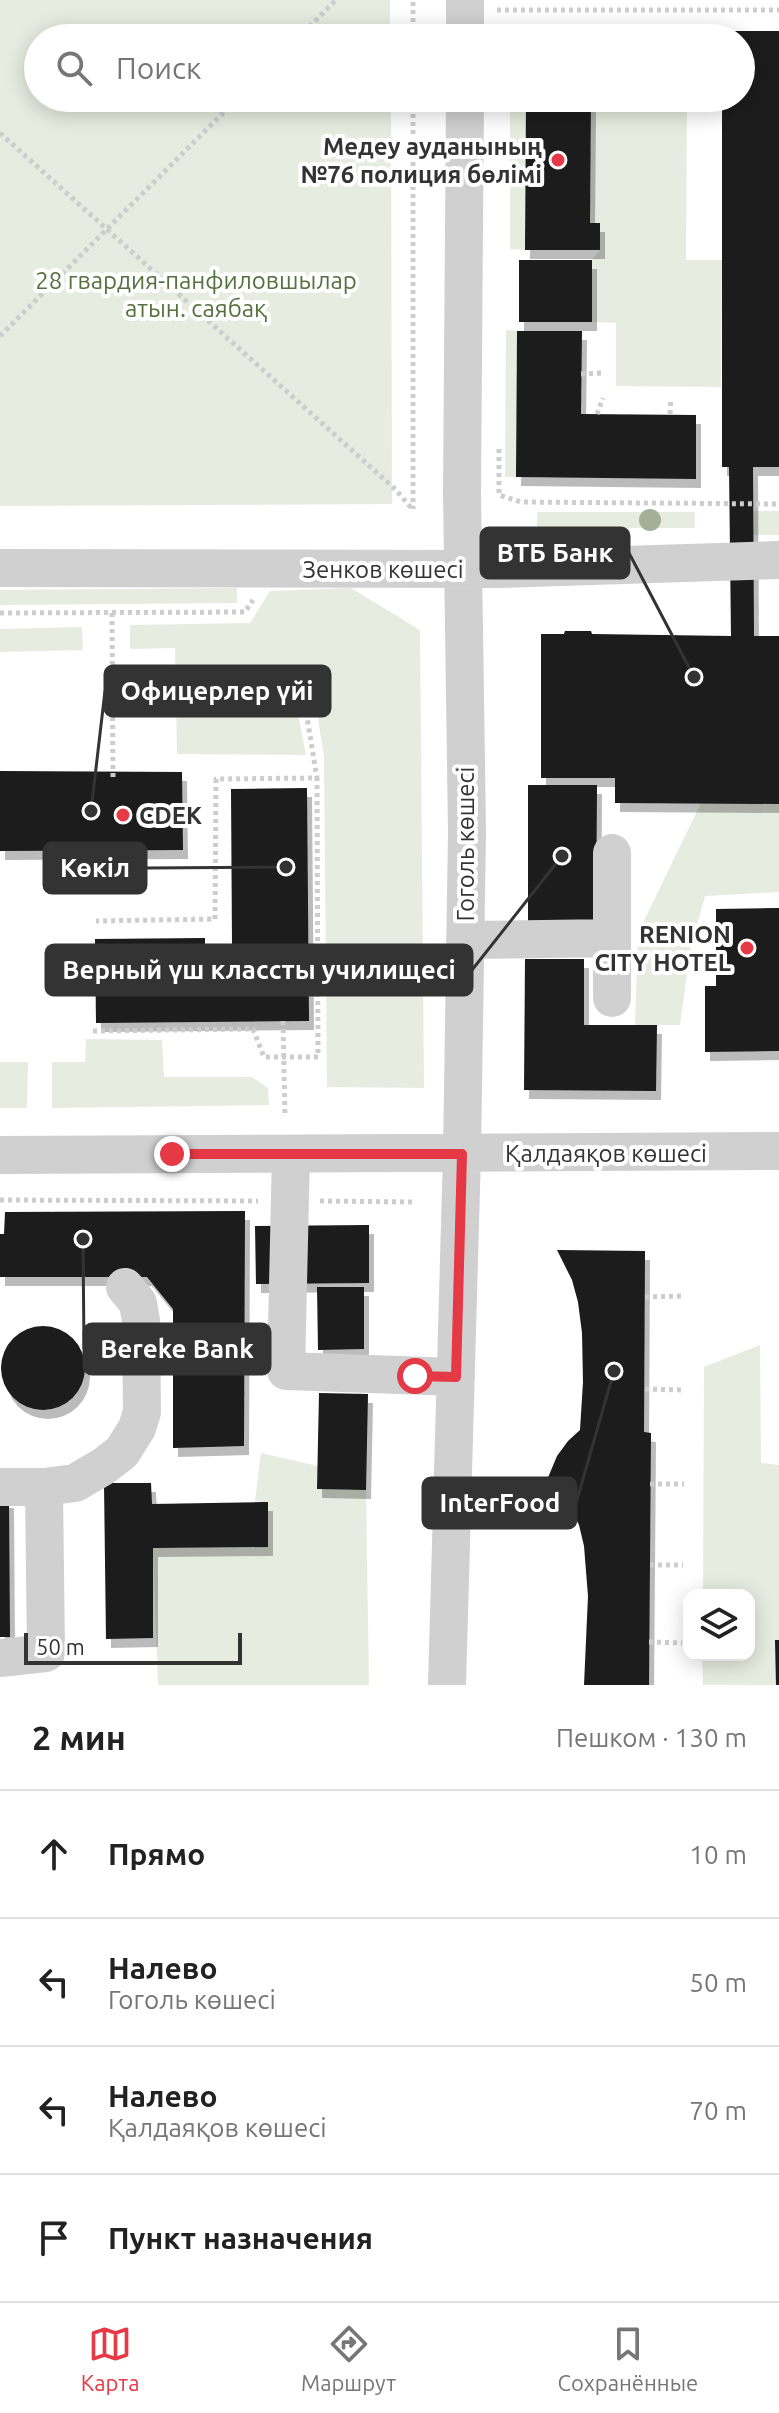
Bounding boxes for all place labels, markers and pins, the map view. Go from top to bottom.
place label: Медеу ауданының №76 полиция бөлімі [300,133,542,188]
marker: Медеу ауданының №76 полиция бөлімі [549,151,567,169]
callout: ВТБ Банк [481,528,629,578]
callout: Офицерлер үйі [105,666,330,716]
place label: CDEK [139,802,202,829]
marker: CDEK [114,806,132,824]
callout: Көкіл [44,843,146,893]
place label: RENION CITY HOTEL [595,921,731,976]
marker: RENION CITY HOTEL [738,939,756,957]
callout: Верный үш классты училищесі [46,945,472,995]
callout: Bereke Bank [84,1324,270,1374]
callout: InterFood [423,1478,576,1528]

